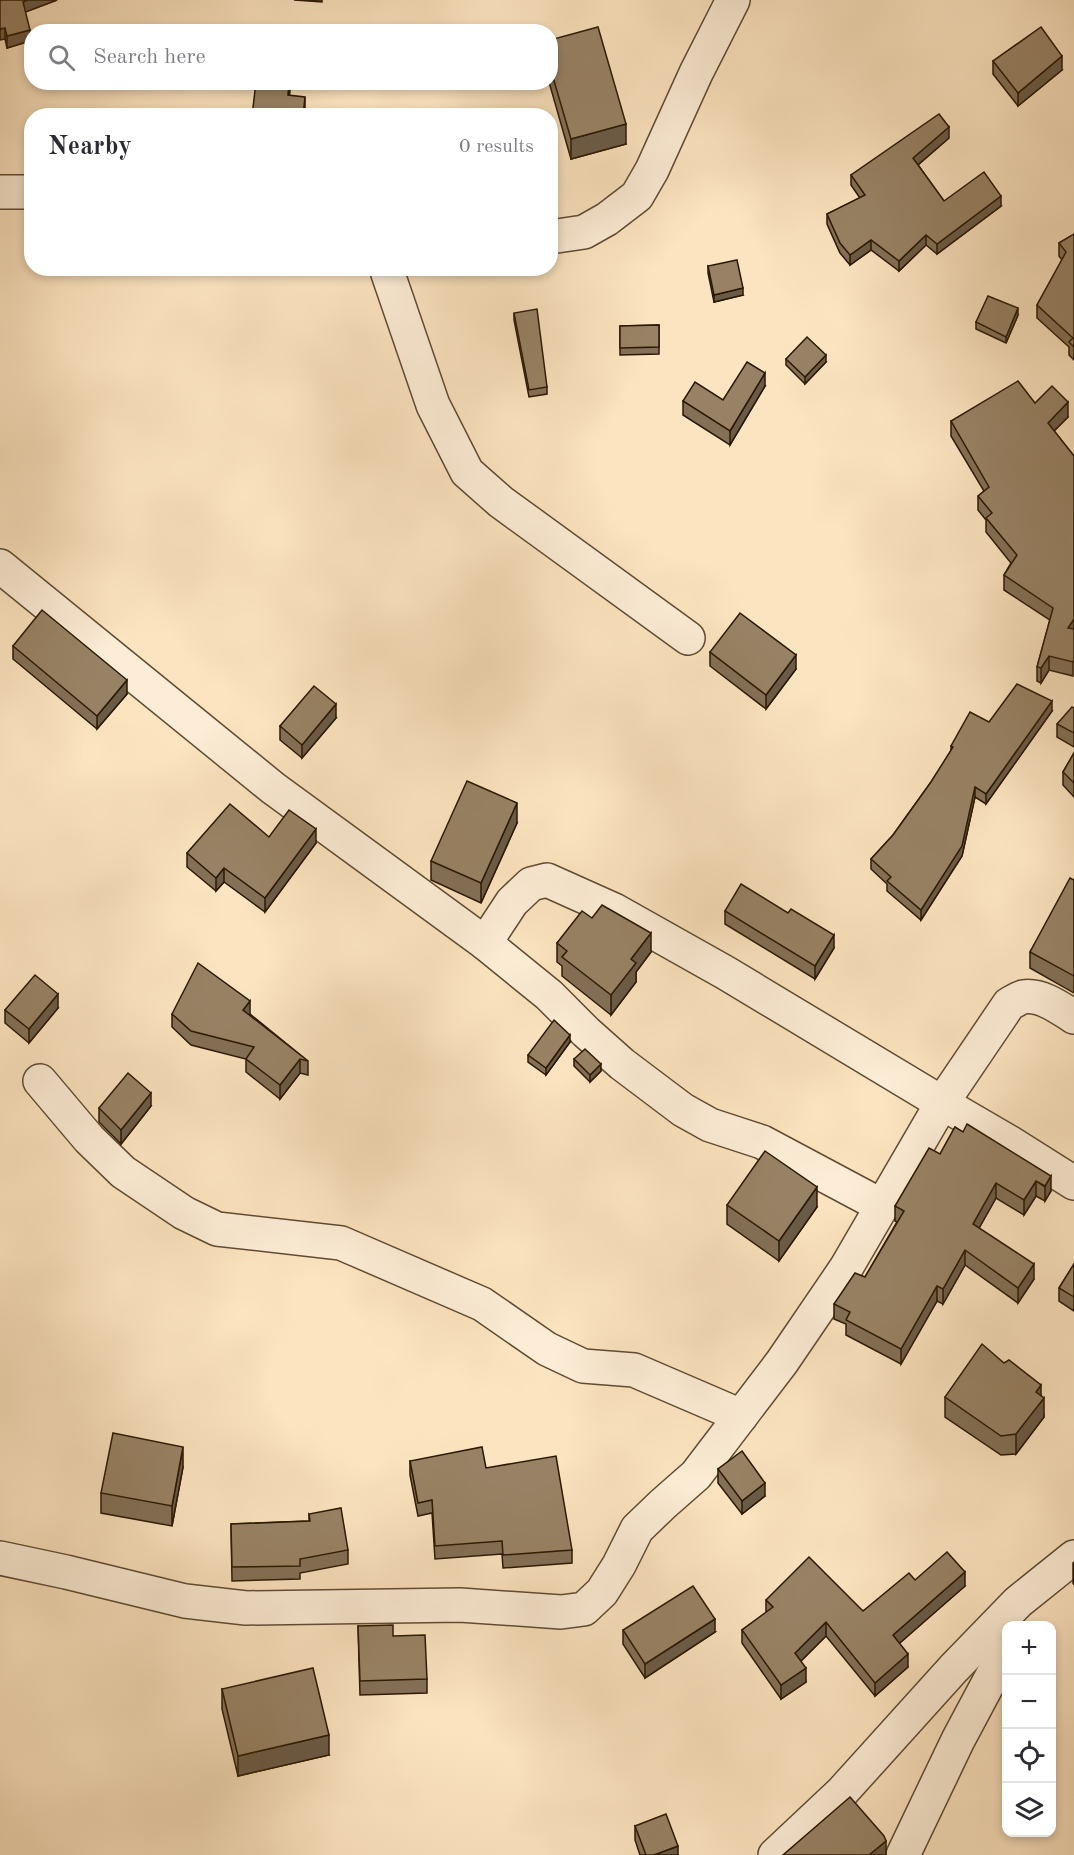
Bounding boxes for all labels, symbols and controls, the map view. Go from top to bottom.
search box [24,24,558,90]
icon: search [45,41,78,74]
text: Search here [93,46,206,68]
text: Nearby [48,134,132,160]
text: 0 results [459,137,534,157]
map controls [1002,1621,1056,1837]
button: + [1002,1621,1056,1675]
button: − [1002,1675,1056,1729]
button: locate [1002,1729,1056,1783]
button: layers [1002,1783,1056,1837]

